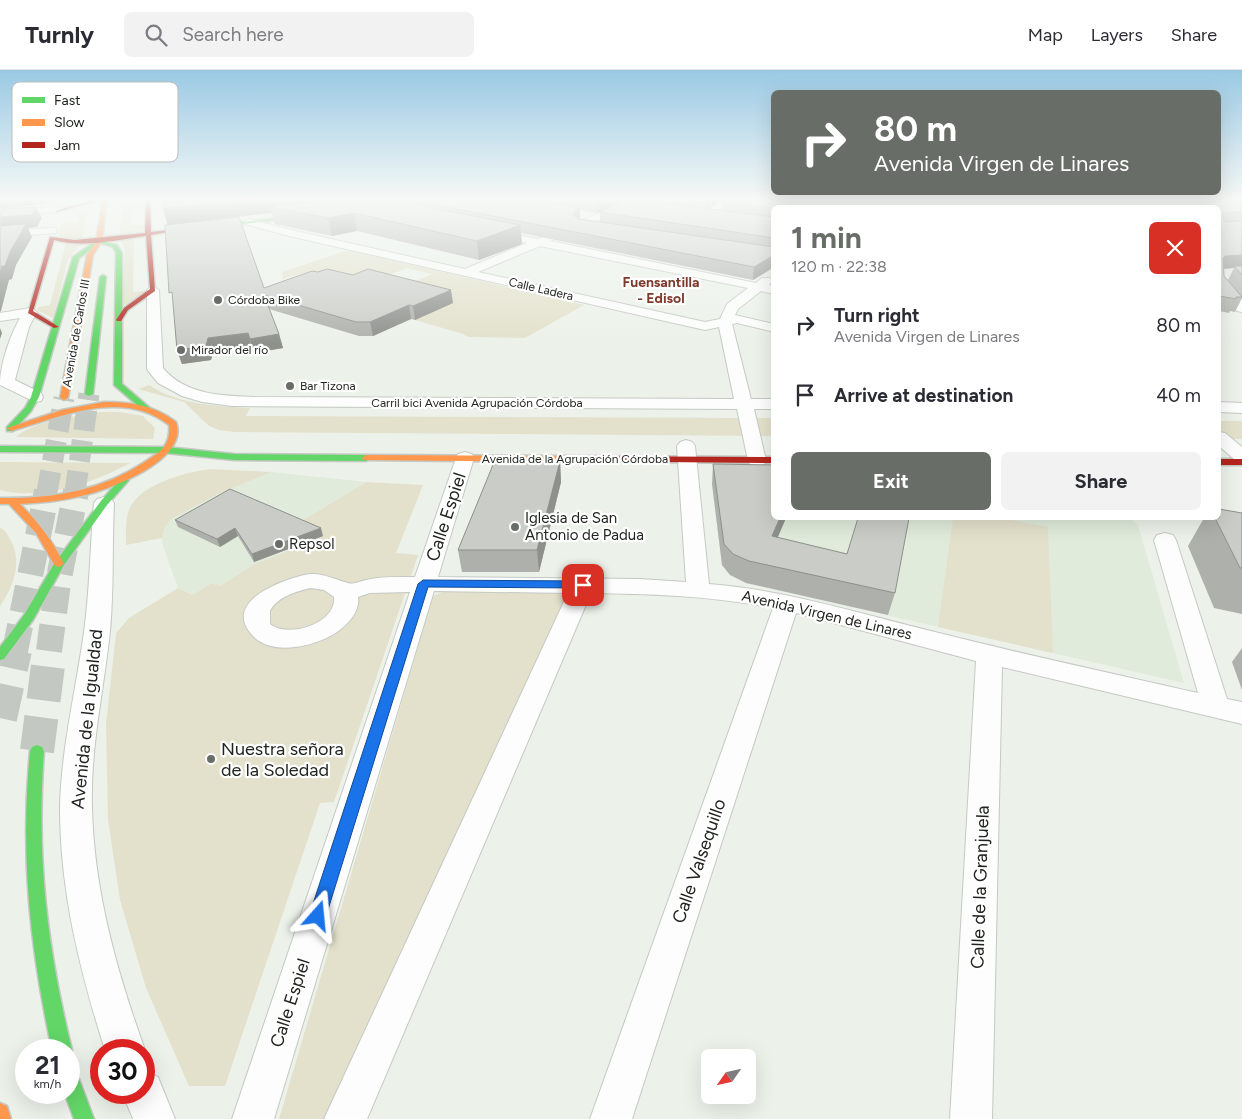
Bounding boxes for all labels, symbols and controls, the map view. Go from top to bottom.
search box [124,12,474,57]
text: Turnly [25,20,94,49]
icon: search [142,21,170,49]
text: Search here [182,23,284,46]
text: Map [1028,24,1063,46]
text: Layers [1091,24,1143,46]
text: Share [1171,24,1217,46]
legend [12,82,178,162]
text: Fast [54,92,80,109]
text: 80 m [874,108,957,150]
icon: right [791,110,856,175]
text: Slow [54,114,85,131]
text: Jam [54,137,80,154]
text: Avenida Virgen de Linares [874,150,1129,177]
text: 1 min [791,219,862,256]
button: close [1149,222,1201,274]
text: 120 m · 22:38 [791,257,887,276]
district label: Fuensantilla - Edisol [623,274,699,307]
street label: Calle Ladera [507,275,575,303]
street label: Avenida de Carlos III [60,278,92,388]
place label: Córdoba Bike [228,293,301,307]
marker: Córdoba Bike [212,294,224,306]
text: Turn right [834,304,920,327]
icon: right [791,311,819,339]
text: 80 m [1156,314,1201,337]
text: Avenida Virgen de Linares [834,327,1020,346]
place label: Mirador del río [191,343,268,357]
marker: Mirador del río [175,344,187,356]
place label: Bar Tizona [300,379,356,393]
marker: Bar Tizona [284,380,296,392]
icon: arrive [791,381,819,409]
text: Arrive at destination [834,384,1013,407]
text: 40 m [1156,384,1201,407]
street label: Carril bici Avenida Agrupación Córdoba [371,396,583,410]
street label: Avenida de la Agrupación Córdoba [482,452,668,466]
button: Exit [791,452,991,510]
button: Share [1001,452,1201,510]
street label: Calle Espiel [421,470,471,564]
place label: Iglesia de San Antonio de Padua [525,509,644,544]
marker: Iglesia de San Antonio de Padua [509,521,521,533]
place label: Repsol [289,535,334,553]
marker: Repsol [273,538,285,550]
pin [562,564,604,606]
icon: arrive [569,571,597,599]
street label: Avenida Virgen de Linares [740,587,914,643]
street label: Avenida de la Igualdad [67,628,107,810]
place label: Nuestra señora de la Soledad [221,738,344,781]
marker: Nuestra señora de la Soledad [205,753,217,765]
street label: Calle Valsequillo [667,796,731,926]
street label: Calle de la Granjuela [966,805,994,969]
position arrow [291,889,343,941]
street label: Calle Espiel [265,956,315,1050]
speed limit sign: 30 [90,1039,155,1104]
north arrow [701,1049,756,1104]
map controls [701,1049,756,1104]
text: 21 [35,1050,60,1080]
text: km/h [34,1077,61,1091]

